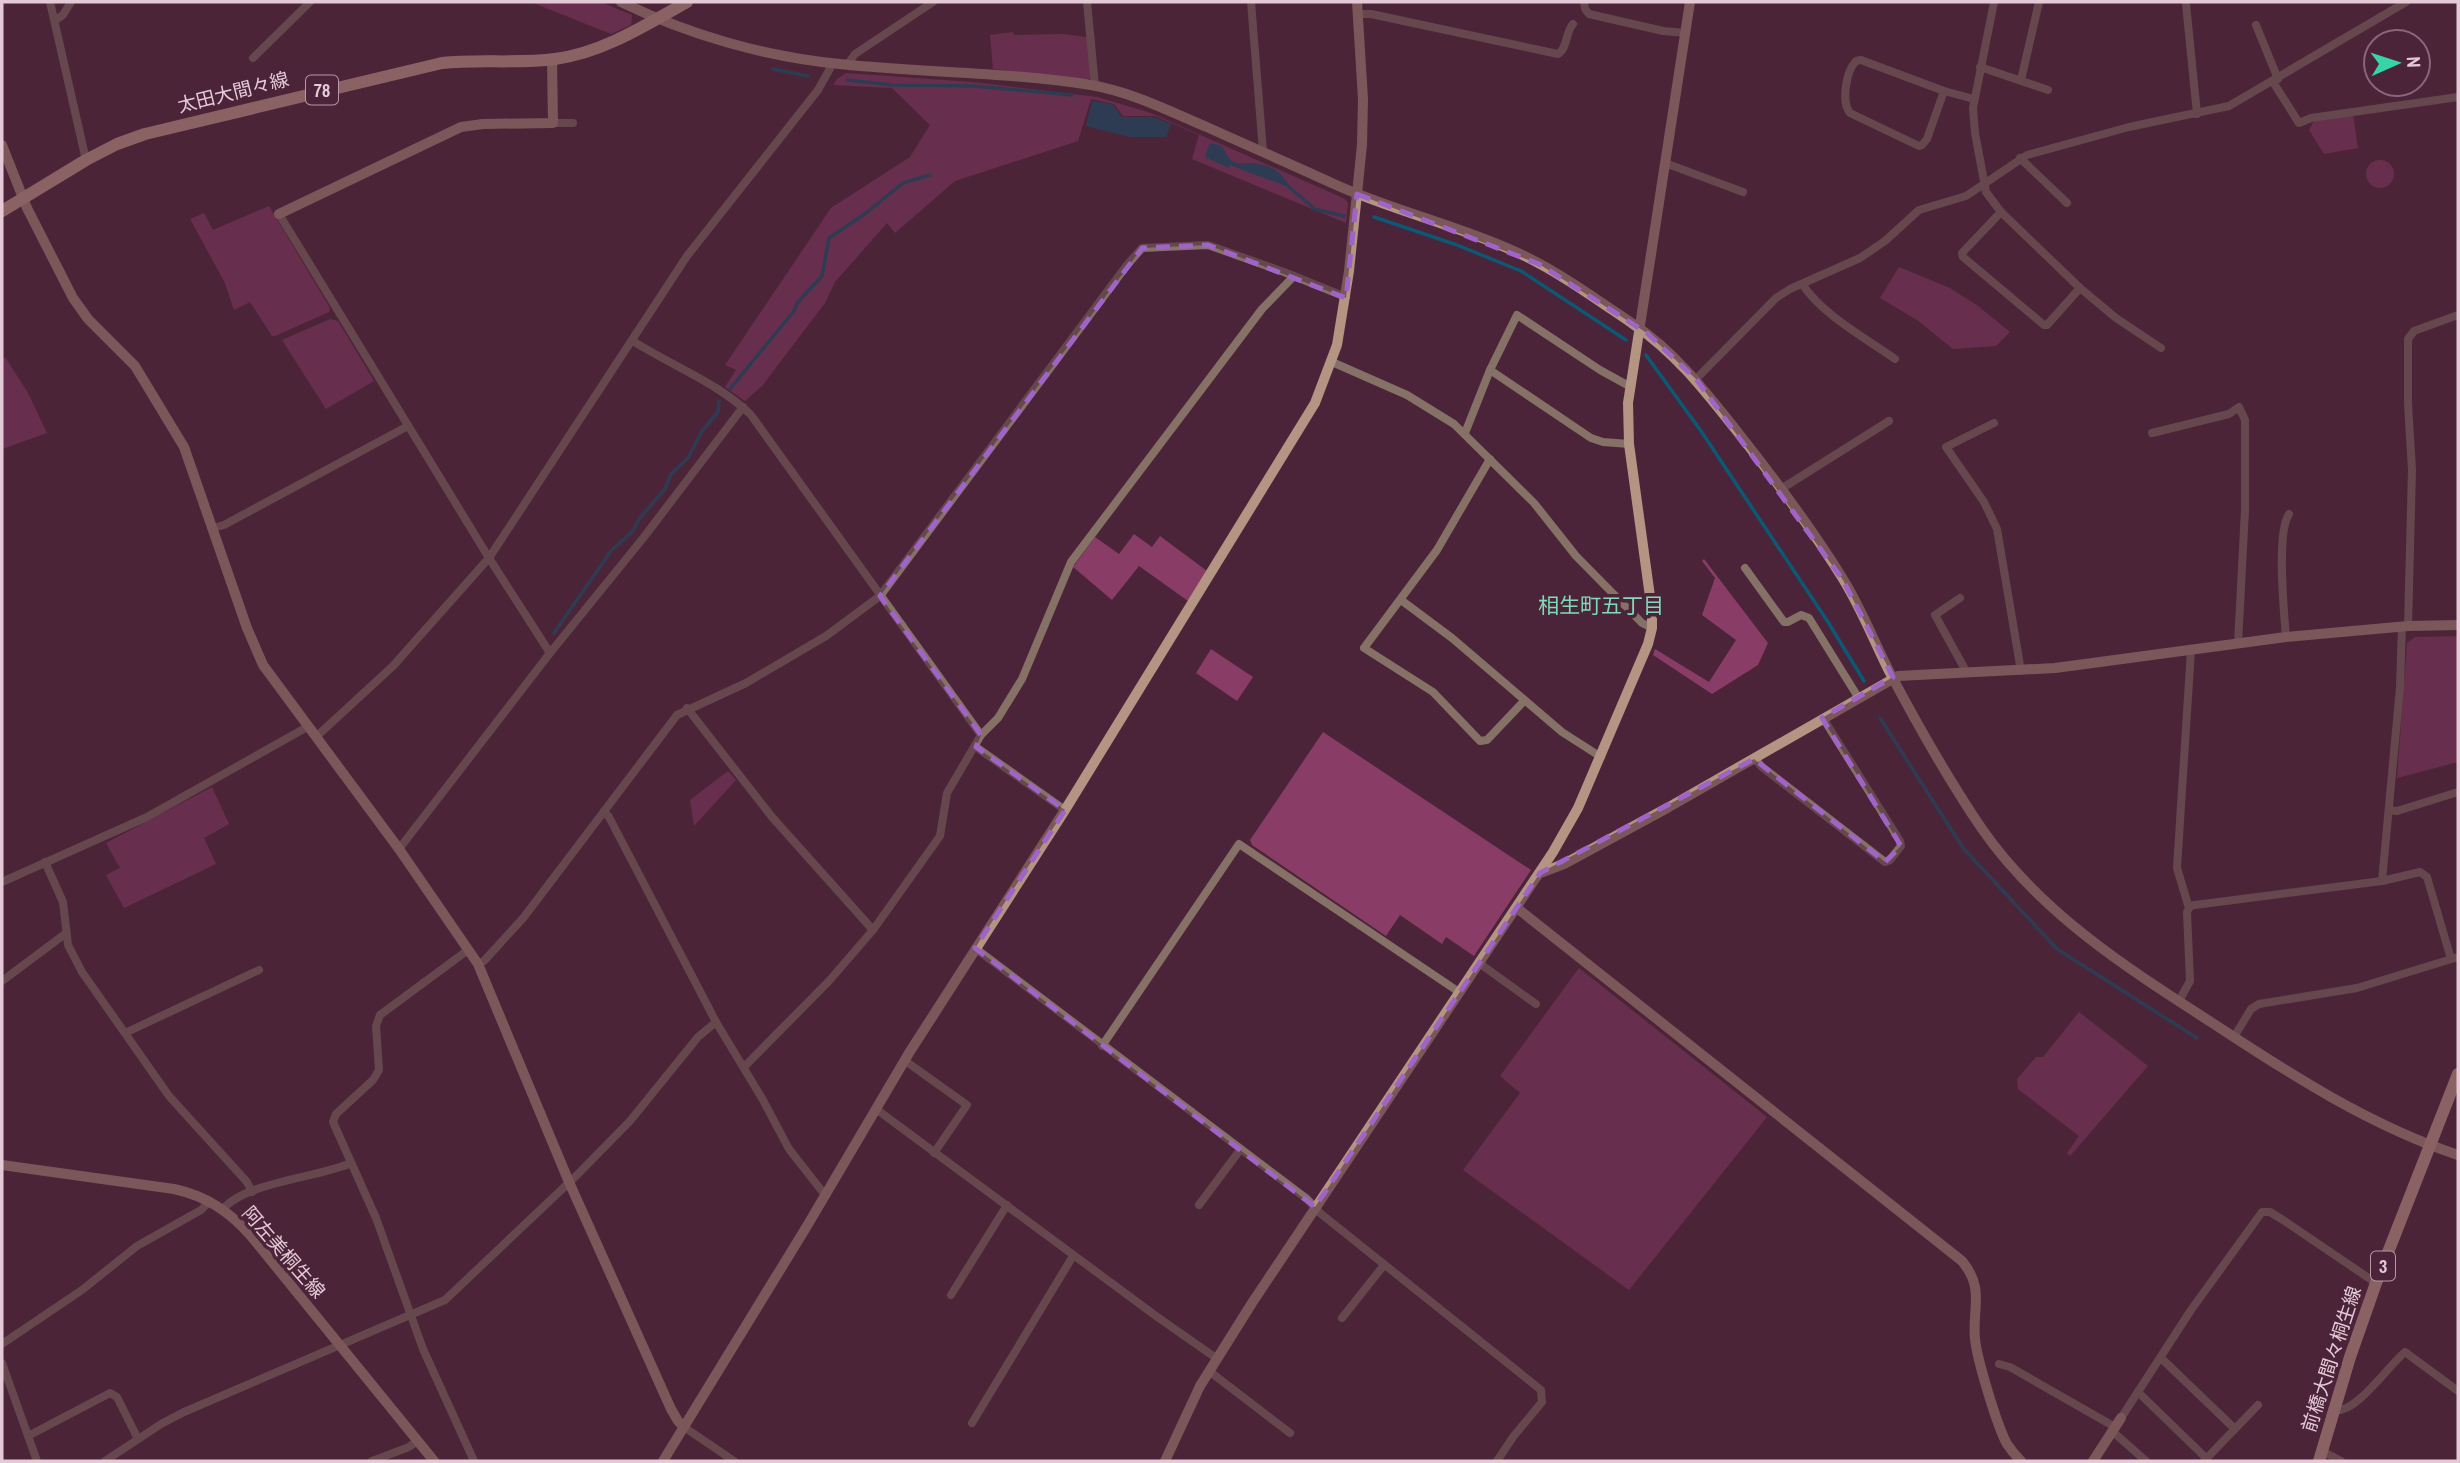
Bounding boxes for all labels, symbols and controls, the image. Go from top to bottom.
north arrow [2362,28,2432,98]
text: N [2401,56,2427,68]
street label: 太田大間々線 [175,66,291,118]
road number: 78 [306,76,338,104]
district label: 相生町五丁目 [1538,591,1664,620]
street label: 阿左美桐生線 [237,1200,331,1304]
road number: 3 [2371,1252,2395,1280]
street label: 前橋大間々桐生線 [2295,1283,2367,1435]

